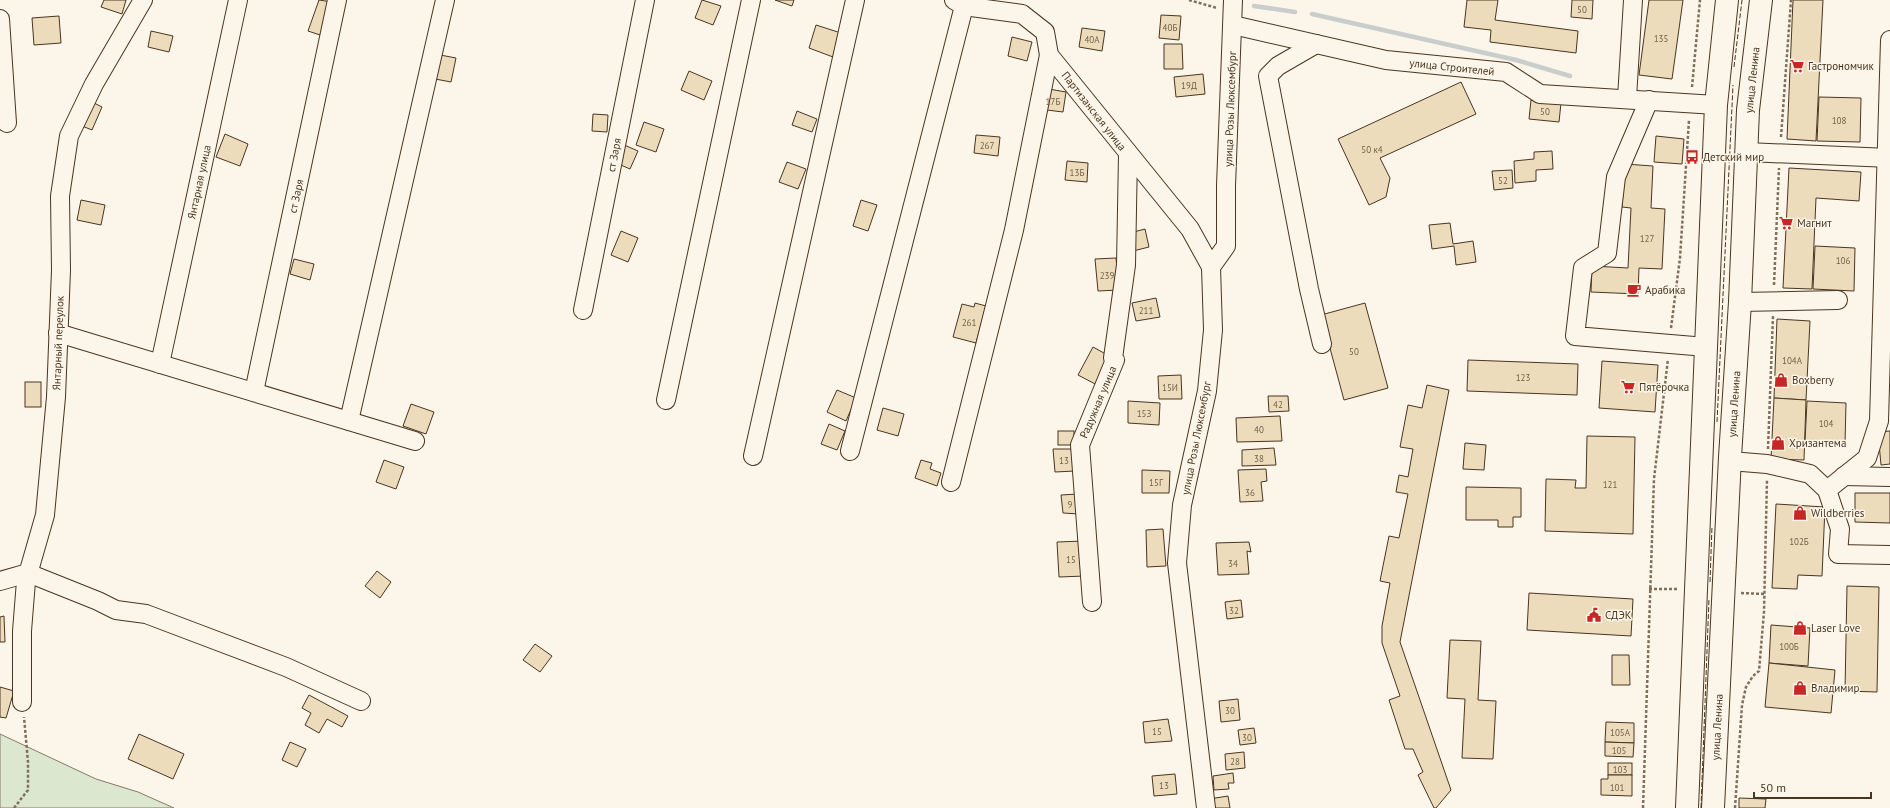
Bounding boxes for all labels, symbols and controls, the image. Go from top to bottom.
house number: 50 [1577,4,1587,15]
house number: 40Б [1163,22,1177,33]
house number: 135 [1654,33,1668,44]
house number: 40А [1084,34,1100,45]
street label: улица Ленина [1742,46,1762,114]
street label: улица Розы Люксембург [1221,50,1239,167]
street label: улица Строителей [1409,56,1495,78]
supermarket icon: Гастрономчик [1789,58,1805,74]
place label: Гастрономчик [1808,59,1874,73]
street label: Партизанская улица [1059,68,1129,154]
house number: 19Д [1181,80,1197,91]
house number: 17Б [1046,96,1060,107]
house number: 50 [1540,106,1550,117]
house number: 108 [1832,115,1846,126]
street label: ст Заря [604,137,624,173]
house number: 267 [980,140,994,151]
street label: Янтарная улица [184,144,214,220]
house number: 50 к4 [1361,144,1383,155]
bus stop icon: Детский мир [1684,149,1700,165]
place label: Детский мир [1703,150,1764,164]
house number: 13Б [1070,167,1084,178]
house number: 52 [1498,175,1508,186]
street label: ст Заря [286,178,306,214]
supermarket icon: Магнит [1778,215,1794,231]
place label: Магнит [1797,216,1832,230]
house number: 127 [1640,233,1654,244]
house number: 106 [1836,255,1850,266]
house number: 239 [1100,270,1114,281]
cafe icon: Арабика [1626,282,1642,298]
place label: Арабика [1645,283,1685,297]
street label: Янтарный переулок [49,295,67,391]
house number: 211 [1139,305,1153,316]
house number: 261 [962,317,976,328]
house number: 50 [1349,346,1359,357]
house number: 104А [1782,355,1803,366]
street label: Радужная улица [1076,364,1120,440]
street label: улица Ленина [1725,370,1743,438]
house number: 123 [1516,372,1530,383]
shop icon: Boxberry [1773,372,1789,388]
place label: Boxberry [1792,373,1835,387]
street label: улица Розы Люксембург [1178,379,1214,496]
supermarket icon: Пятёрочка [1620,379,1636,395]
place label: Пятёрочка [1639,380,1689,394]
house number: 15И [1162,382,1178,393]
house number: 42 [1273,399,1283,410]
house number: 15З [1137,408,1151,419]
house number: 104 [1819,418,1833,429]
house number: 40 [1254,424,1264,435]
shop icon: Хризантема [1770,435,1786,451]
place label: Хризантема [1789,436,1846,450]
house number: 38 [1254,453,1264,464]
house number: 13 [1059,455,1069,466]
house number: 15Г [1149,477,1164,488]
house number: 121 [1603,479,1617,490]
house number: 36 [1245,487,1255,498]
house number: 9 [1068,499,1073,510]
shop icon: Wildberries [1792,505,1808,521]
place label: Wildberries [1811,506,1865,520]
house number: 102Б [1789,536,1809,547]
house number: 15 [1066,554,1076,565]
house number: 34 [1228,558,1238,569]
house number: 32 [1229,605,1239,616]
public building icon: СДЭК [1586,607,1602,623]
place label: СДЭК [1605,608,1632,622]
shop icon: Laser Love [1792,620,1808,636]
place label: Laser Love [1811,621,1861,635]
house number: 100Б [1779,641,1799,652]
shop icon: Владимир [1792,680,1808,696]
place label: Владимир [1811,681,1859,695]
street label: улица Ленина [1708,693,1726,761]
house number: 30 [1225,705,1235,716]
house number: 15 [1152,726,1162,737]
house number: 105А [1610,727,1631,738]
house number: 30 [1242,732,1252,743]
house number: 105 [1612,745,1626,756]
house number: 28 [1230,756,1240,767]
house number: 103 [1613,764,1627,775]
scale bar [1754,774,1871,800]
house number: 13 [1159,780,1169,791]
text: 50 m [1760,780,1786,795]
house number: 101 [1610,782,1624,793]

